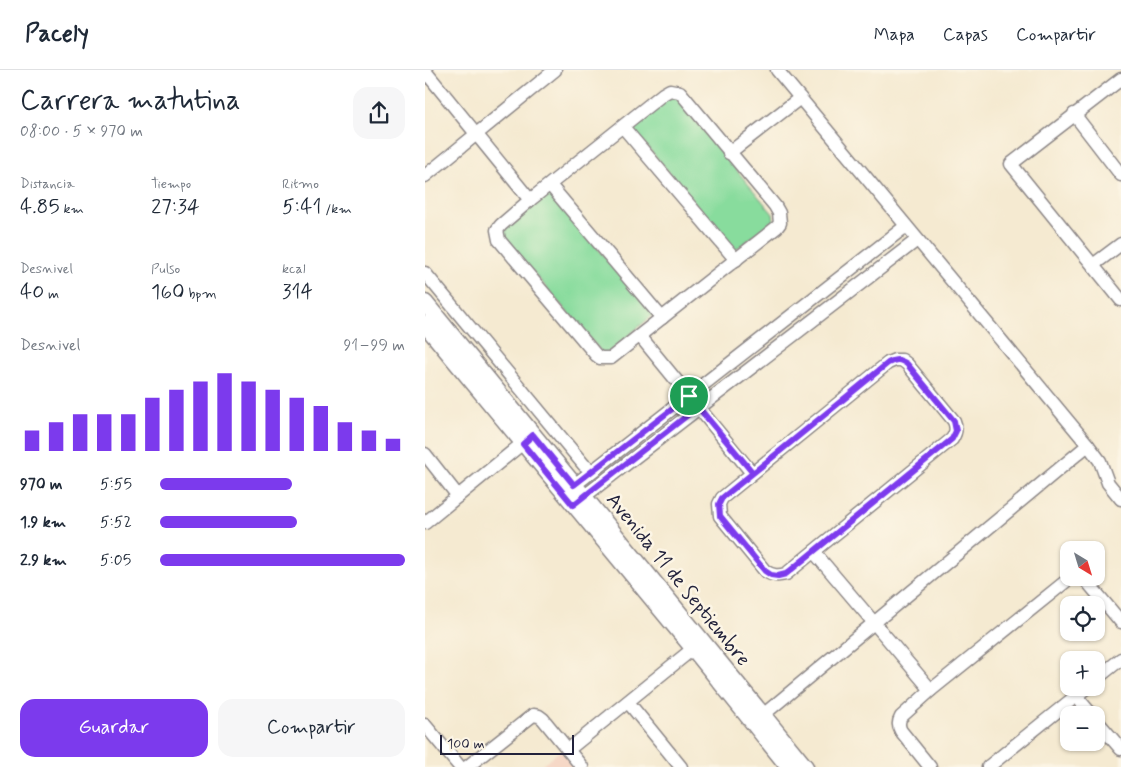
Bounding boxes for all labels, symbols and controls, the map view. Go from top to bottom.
text: Pacely [25,19,89,50]
text: Mapa [874,23,915,47]
text: Capas [943,23,988,47]
text: Compartir [1016,23,1096,47]
text: Carrera matutina [20,83,240,120]
button: share [353,87,405,139]
text: 08:00 · 5 × 970 m [20,121,143,142]
text: Distancia [20,175,75,193]
text: Tiempo [151,175,191,193]
text: Ritmo [282,175,319,193]
text: 4.85 [20,193,60,221]
text: 27:34 [151,193,200,221]
text: 5:41 [282,193,321,221]
text: km [60,200,84,218]
text: /km [321,200,352,218]
text: Desnivel [20,260,73,278]
text: Pulso [151,260,180,278]
text: kcal [282,260,306,278]
text: 40 [20,278,44,306]
text: 160 [151,278,185,306]
text: 314 [282,278,313,306]
text: m [44,285,59,303]
text: bpm [185,285,217,303]
text: Desnivel [20,335,80,356]
text: 91–99 m [343,335,405,356]
pin [668,375,710,417]
icon: arrive [675,382,703,410]
text: 970 m [20,474,63,495]
text: 5:55 [100,474,132,495]
street label: Avenida 11 de Septiembre [599,488,756,672]
text: 1.9 km [20,512,66,533]
text: 5:52 [100,512,132,533]
north arrow [1060,541,1105,586]
map controls [1060,541,1105,751]
text: 2.9 km [20,550,67,571]
text: 5:05 [100,550,131,571]
button: locate [1060,596,1105,641]
button: + [1060,651,1105,696]
button: Guardar [20,699,208,757]
button: Compartir [218,699,405,757]
button: − [1060,706,1105,751]
scale bar [440,732,574,755]
text: 100 m [447,735,485,753]

